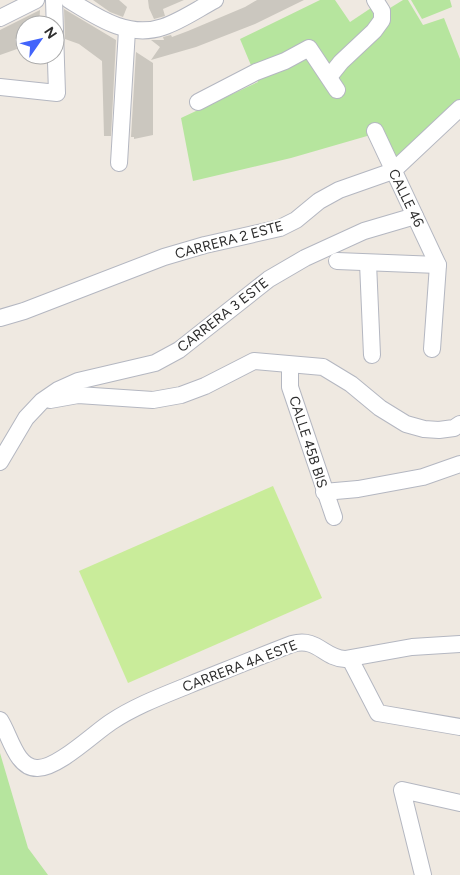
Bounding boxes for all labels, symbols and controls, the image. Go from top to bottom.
north arrow [15,15,65,65]
text: N [40,24,60,42]
street label: CALLE 46 [385,166,427,230]
street label: CARRERA 2 ESTE [173,217,285,263]
street label: CARRERA 3 ESTE [174,274,272,356]
street label: CALLE 45B BIS [285,394,331,490]
street label: CARRERA 4A ESTE [180,636,300,696]

